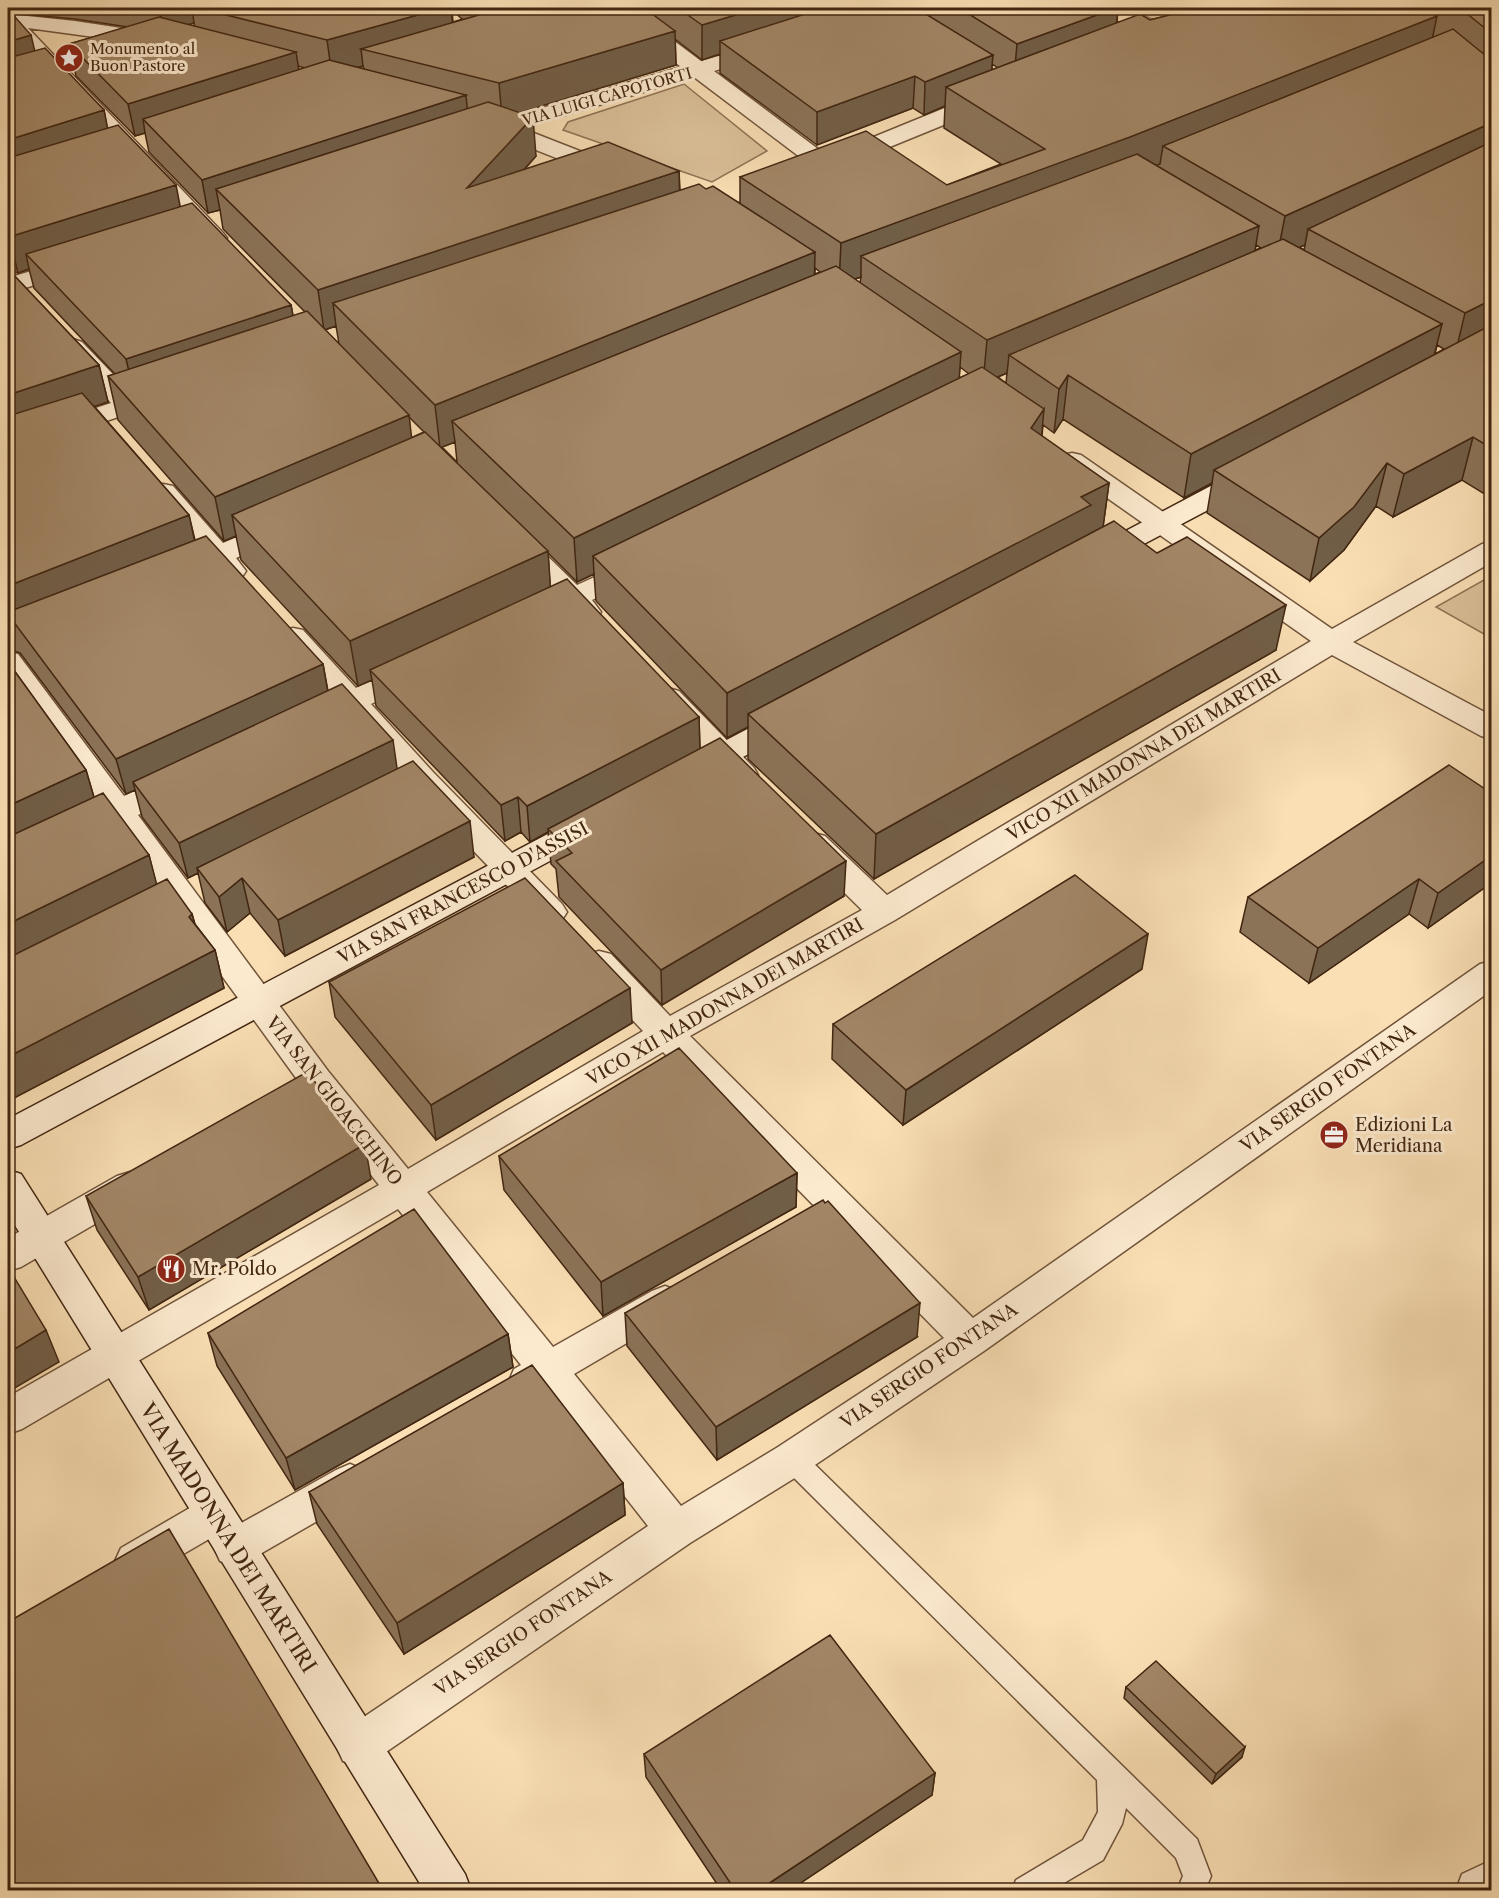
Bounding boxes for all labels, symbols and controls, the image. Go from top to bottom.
place label: Monumento al Buon Pastore [90,39,196,75]
place icon: Monumento al Buon Pastore [53,42,85,74]
street label: VIA LUIGI CAPOTORTI [519,63,694,130]
street label: VICO XII MADONNA DEI MARTIRI [1002,664,1285,846]
street label: VIA SAN FRANCESCO D'ASSISI [333,817,592,969]
street label: VICO XII MADONNA DEI MARTIRI [582,913,867,1091]
street label: VIA SAN GIOACCHINO [261,1011,407,1190]
street label: VIA SERGIO FONTANA [1235,1019,1421,1158]
place label: Edizioni La Meridiana [1355,1114,1453,1157]
office icon: Edizioni La Meridiana [1318,1119,1350,1151]
restaurant icon: Mr. Poldo [155,1253,187,1285]
place label: Mr. Poldo [192,1258,277,1280]
street label: VIA SERGIO FONTANA [835,1298,1022,1434]
street label: VIA MADONNA DEI MARTIRI [134,1398,322,1677]
street label: VIA SERGIO FONTANA [429,1565,616,1701]

